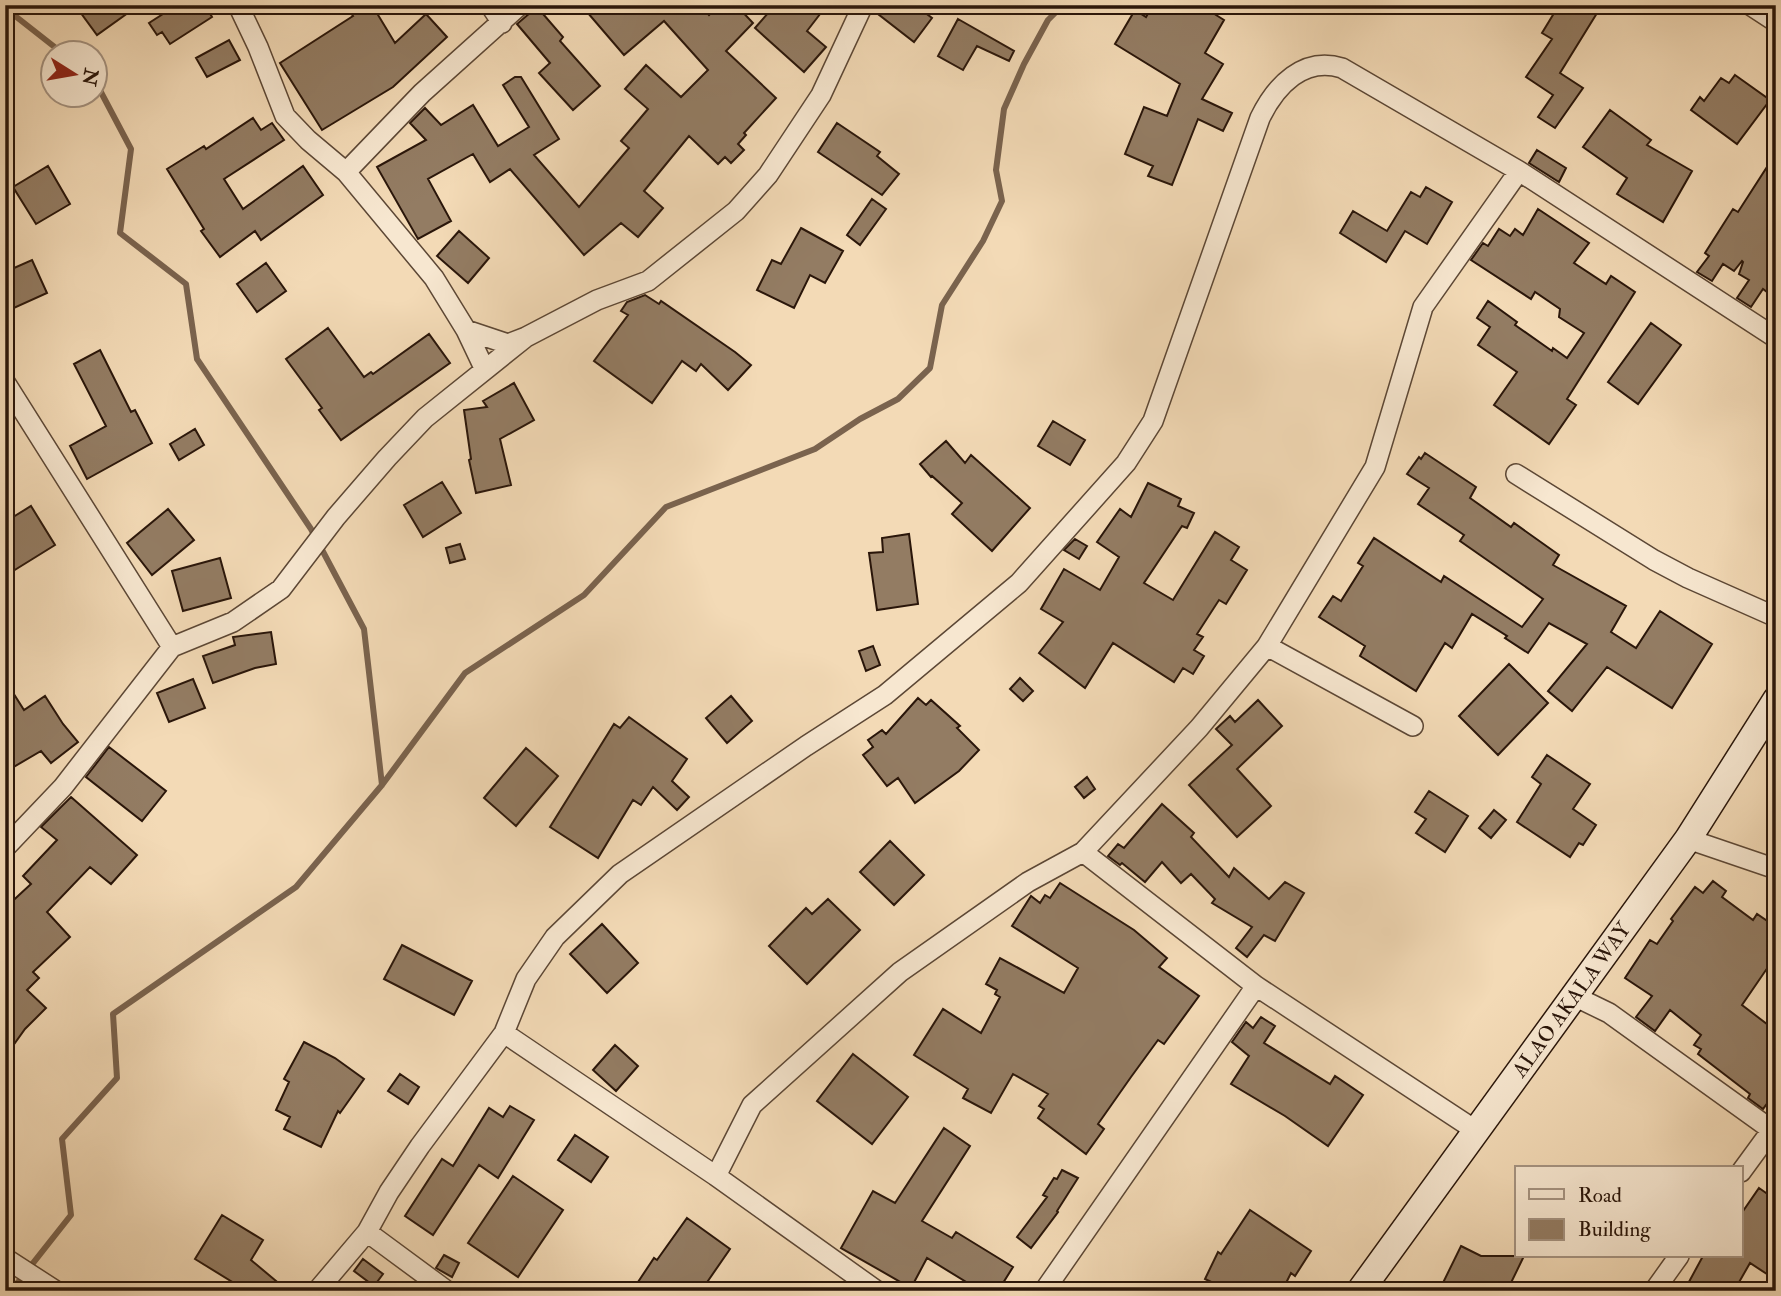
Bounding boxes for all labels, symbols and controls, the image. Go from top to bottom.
north arrow [38,38,108,108]
text: N [76,65,103,89]
street label: ALAO AKALA WAY [1506,916,1638,1084]
legend [1515,1166,1742,1258]
text: Road [1578,1182,1623,1209]
text: Building [1578,1216,1651,1243]

